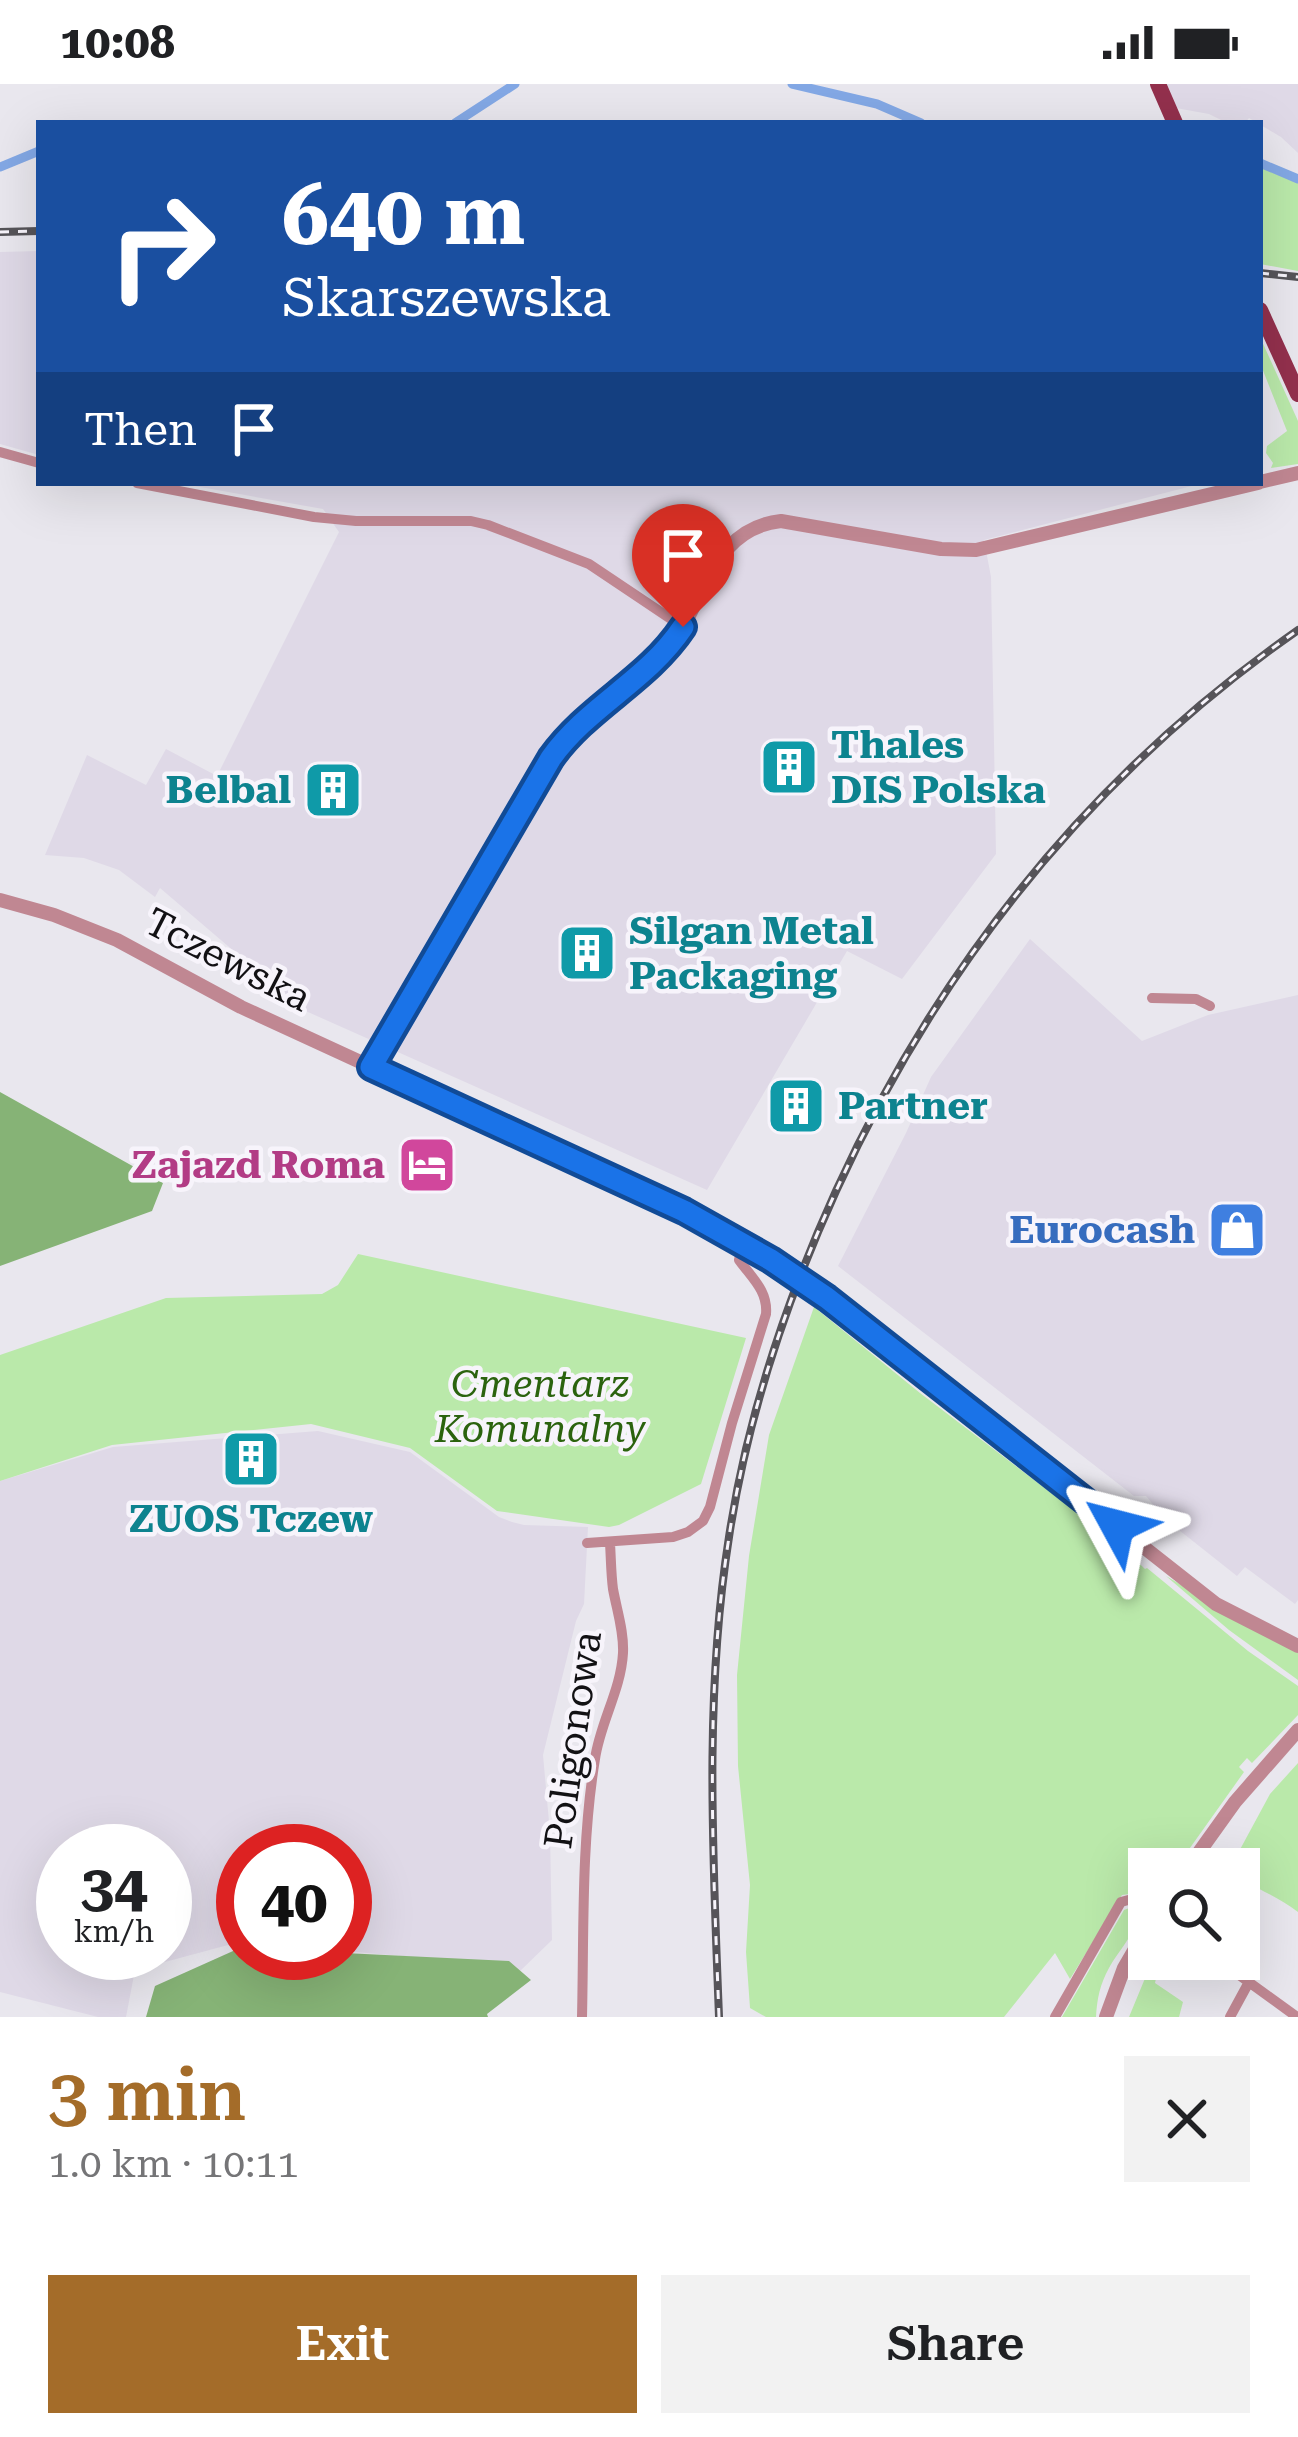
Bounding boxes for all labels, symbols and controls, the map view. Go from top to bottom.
text: 10:08 [60,16,175,69]
text: 640 m [282,166,525,264]
icon: right [84,168,240,324]
text: Skarszewska [282,266,611,329]
icon: arrive [221,396,287,462]
text: Then [84,403,197,456]
pin [632,504,734,627]
icon: arrive [650,522,716,588]
place label: Thales DIS Polska [831,722,1046,813]
building icon: Thales DIS Polska [758,736,820,798]
building icon: Belbal [302,759,364,821]
place label: Belbal [166,767,291,813]
street label: Tczewska [137,899,319,1021]
place label: Silgan Metal Packaging [629,908,874,999]
building icon: Silgan Metal Packaging [556,922,618,984]
building icon: Partner [765,1075,827,1137]
place label: Partner [838,1083,988,1129]
hotel icon: Zajazd Roma [396,1134,458,1196]
place label: Zajazd Roma [132,1142,385,1188]
shop icon: Eurocash [1206,1199,1268,1261]
place label: Eurocash [1009,1207,1195,1253]
park label: Cmentarz Komunalny [434,1361,646,1452]
building icon: ZUOS Tczew [220,1428,282,1490]
position arrow [1054,1463,1180,1589]
place label: ZUOS Tczew [129,1496,374,1542]
street label: Poligonowa [535,1628,611,1852]
speed limit sign: 40 [216,1824,372,1980]
map controls [1128,1848,1260,1980]
button: search [1128,1848,1260,1980]
text: 34 [80,1851,148,1922]
text: km/h [74,1914,154,1949]
text: 3 min [48,2053,246,2138]
button: close [1124,2056,1250,2182]
text: 1.0 km · 10:11 [48,2141,299,2187]
button: Exit [48,2275,637,2413]
button: Share [661,2275,1250,2413]

